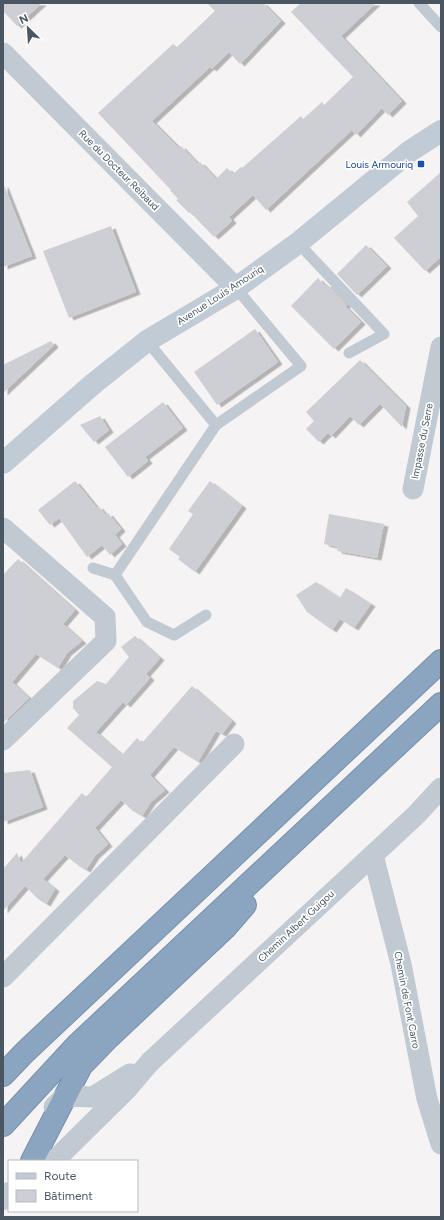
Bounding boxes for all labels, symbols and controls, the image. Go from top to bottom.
north arrow [8,8,48,48]
text: N [17,12,31,27]
street label: Rue du Docteur Reibaud [76,127,162,213]
place label: Louis Armouriq [345,158,413,171]
marker: Louis Armouriq [416,159,426,169]
street label: Avenue Louis Amouriq [174,262,266,328]
street label: Impasse du Serre [408,401,436,480]
street label: Chemin Albert Guigou [255,887,337,965]
street label: Chemin de Font Carro [391,950,423,1050]
legend [8,1160,138,1212]
text: Route [44,1169,77,1183]
text: Bâtiment [44,1189,93,1203]

